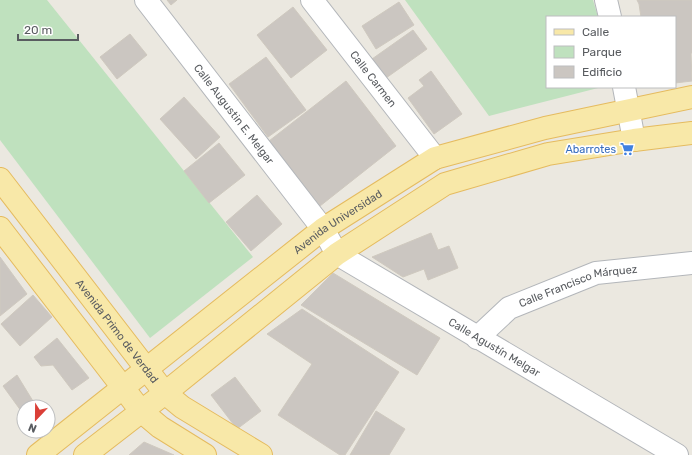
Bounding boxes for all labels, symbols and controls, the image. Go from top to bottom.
scale bar [18,16,78,42]
legend [546,16,676,88]
text: 20 m [24,23,52,37]
text: Calle [582,25,609,39]
text: Parque [582,45,622,59]
street label: Calle Carmen [347,48,399,110]
street label: Calle Augustin E. Melgar [191,62,277,168]
text: Edificio [582,65,622,79]
supermarket icon: Abarrotes [619,141,635,157]
place label: Abarrotes [565,143,616,156]
street label: Avenida Universidad [291,187,385,257]
street label: Calle Francisco Márquez [517,263,638,310]
street label: Avenida Primo de Verdad [73,277,161,386]
street label: Calle Agustín Melgar [446,315,543,380]
north arrow [16,399,56,439]
text: N [26,420,39,435]

